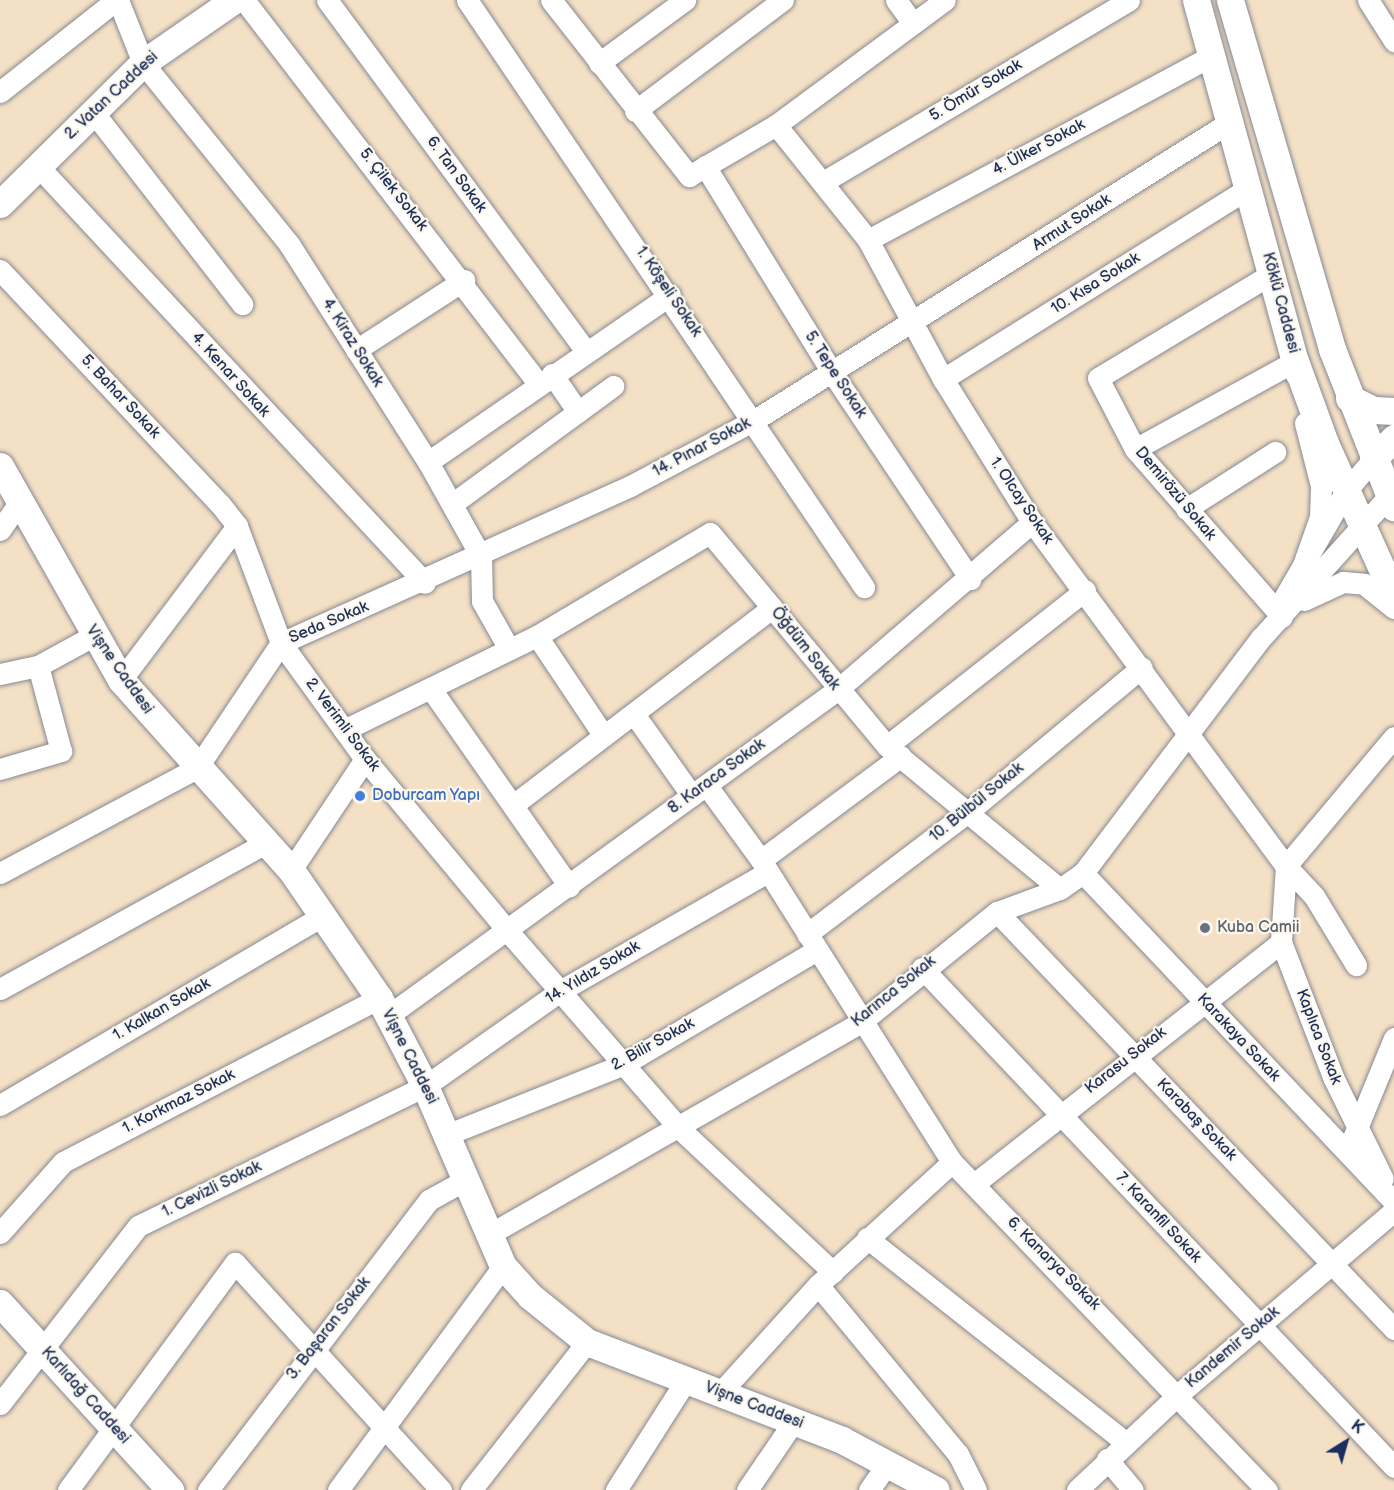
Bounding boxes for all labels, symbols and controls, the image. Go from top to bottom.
street label: 2. Vatan Caddesi [61,48,163,144]
street label: 5. Ömür Sokak [926,56,1026,126]
street label: 4. Ülker Sokak [989,115,1089,181]
street label: 6. Tan Sokak [422,133,490,217]
street label: 5. Çilek Sokak [355,145,431,235]
street label: Armut Sokak [1029,190,1115,256]
street label: 1. Köşeli Sokak [631,243,705,341]
street label: 10. Kısa Sokak [1048,249,1144,319]
street label: Köklü Caddesi [1257,250,1303,356]
street label: 4. Kiraz Sokak [317,295,387,391]
street label: 4. Kenar Sokak [187,328,273,422]
street label: 5. Tepe Sokak [800,328,870,422]
street label: 5. Bahar Sokak [76,351,164,443]
street label: 14. Pınar Sokak [650,414,754,482]
street label: Demirözü Sokak [1130,443,1220,545]
street label: 1. Olcay Sokak [985,454,1057,548]
street label: Seda Sokak [286,598,372,648]
street label: Öğdüm Sokak [766,603,844,695]
street label: Vişne Caddesi [81,622,157,718]
street label: 2. Verimli Sokak [300,674,384,776]
street label: 8. Karaca Sokak [665,735,769,819]
street label: 10. Bülbül Sokak [926,759,1028,847]
place label: Doburcam Yapı [372,786,481,806]
marker: Doburcam Yapı [353,789,367,803]
place label: Kuba Camii [1217,918,1299,938]
marker: Kuba Camii [1198,921,1212,935]
street label: 14. Yıldız Sokak [542,937,644,1009]
street label: Karınca Sokak [848,952,940,1032]
street label: 1. Kalkan Sokak [110,974,214,1046]
street label: Kaplıca Sokak [1291,986,1345,1088]
street label: Karakaya Sokak [1192,990,1284,1086]
street label: Vişne Caddesi [377,1006,441,1108]
street label: 2. Bilir Sokak [608,1014,698,1076]
street label: Karasu Sokak [1081,1023,1171,1099]
street label: 1. Korkmaz Sokak [119,1065,239,1139]
street label: Karabaş Sokak [1152,1075,1240,1165]
street label: 1. Cevizli Sokak [159,1158,265,1222]
street label: 7. Karanfil Sokak [1111,1169,1205,1267]
street label: 6. Kanarya Sokak [1002,1213,1104,1315]
street label: 3. Başaran Sokak [283,1274,375,1384]
street label: Kandemir Sokak [1182,1303,1284,1393]
street label: Karlıdağ Caddesi [36,1343,134,1449]
street label: Vişne Caddesi [702,1378,806,1434]
north arrow [1316,1412,1376,1472]
text: K [1347,1416,1367,1438]

